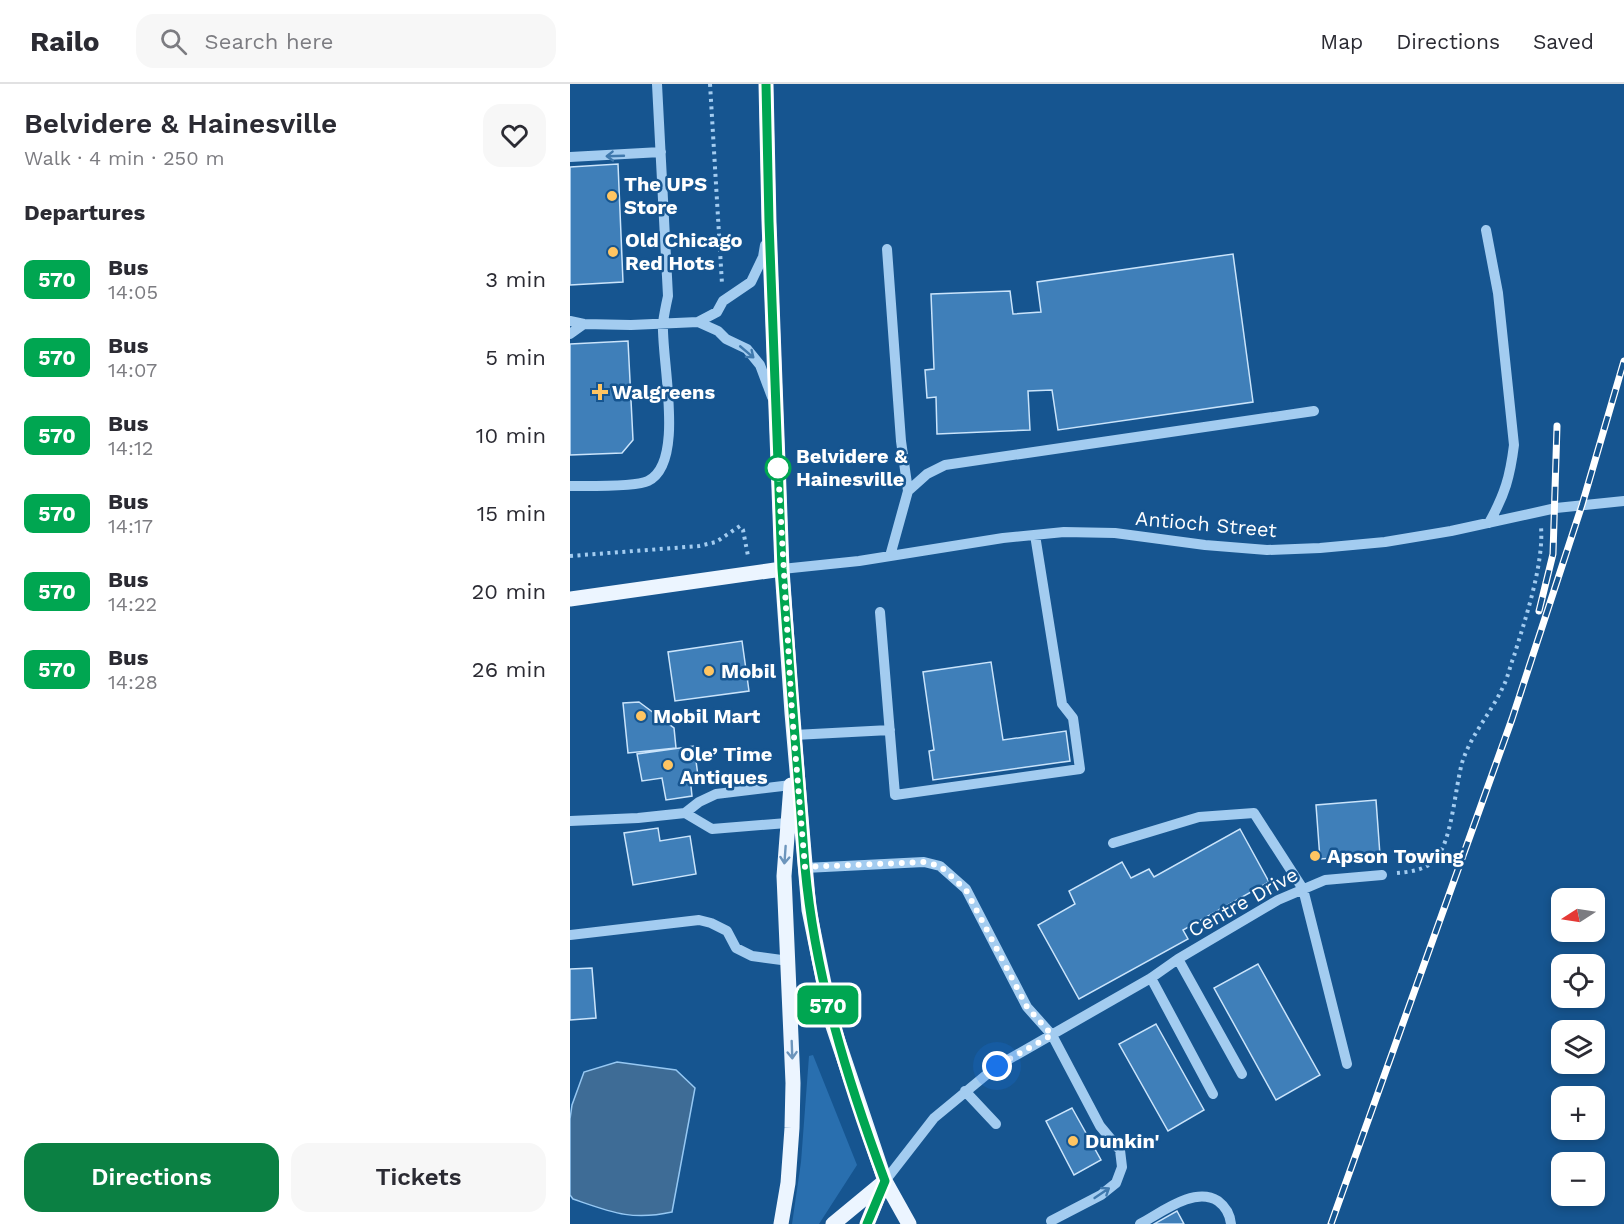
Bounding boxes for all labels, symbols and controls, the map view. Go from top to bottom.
search box [136,14,556,68]
text: Railo [30,25,100,58]
icon: search [157,25,190,58]
text: Search here [205,29,334,54]
text: Map [1320,29,1363,54]
text: Directions [1396,29,1500,54]
text: Saved [1533,29,1594,54]
button: heart [483,104,546,167]
text: Belvidere & Hainesville [24,107,337,140]
text: Walk · 4 min · 250 m [24,146,225,170]
one-way arrow [606,150,626,161]
place label: The UPS Store [624,172,707,219]
marker: The UPS Store [605,189,619,203]
text: Departures [24,200,145,225]
place label: Old Chicago Red Hots [625,228,743,275]
marker: Old Chicago Red Hots [606,245,620,259]
text: Bus [108,255,148,280]
text: 570 [38,267,76,292]
text: 3 min [485,267,546,292]
text: 14:05 [108,280,158,304]
text: Bus [108,333,148,358]
text: 570 [38,345,76,370]
text: 5 min [485,345,546,370]
one-way arrow [739,345,754,359]
text: 14:07 [108,358,157,382]
place label: Walgreens [612,380,715,404]
marker: Walgreens [593,385,607,399]
text: Bus [108,411,148,436]
text: 570 [38,423,76,448]
text: 10 min [476,423,546,448]
text: 14:12 [108,436,153,460]
place label: Belvidere & Hainesville [796,444,907,491]
marker: Belvidere & Hainesville [765,455,791,481]
text: Bus [108,489,148,514]
text: 570 [38,501,76,526]
text: 15 min [477,501,546,526]
street label: Antioch Street [1134,506,1278,542]
text: 14:17 [108,514,153,538]
text: Bus [108,567,148,592]
text: 570 [38,579,76,604]
text: 20 min [472,579,546,604]
text: 14:22 [108,592,157,616]
text: Bus [108,645,148,670]
text: 570 [38,657,76,682]
text: 26 min [472,657,546,682]
place label: Mobil [721,659,776,683]
marker: Mobil [702,664,716,678]
text: 14:28 [108,670,158,694]
place label: Mobil Mart [653,704,761,728]
marker: Mobil Mart [634,709,648,723]
place label: Ole’ Time Antiques [680,742,772,789]
marker: Ole’ Time Antiques [661,758,675,772]
place label: Apson Towing [1327,844,1465,868]
one-way arrow [779,845,790,865]
marker: Apson Towing [1308,849,1322,863]
street label: Centre Drive [1184,862,1302,942]
north arrow [1551,888,1605,942]
map controls [1551,888,1605,1206]
button: locate [1551,954,1605,1008]
line badge: 570 [794,986,862,1024]
text: 570 [809,993,847,1018]
button: layers [1551,1020,1605,1074]
one-way arrow [786,1039,798,1059]
your location [982,1051,1012,1081]
button: + [1551,1086,1605,1140]
place label: Dunkin' [1085,1129,1160,1153]
marker: Dunkin' [1066,1134,1080,1148]
button: Directions [24,1143,279,1212]
button: Tickets [291,1143,546,1212]
button: − [1551,1152,1605,1206]
one-way arrow [1093,1187,1110,1199]

